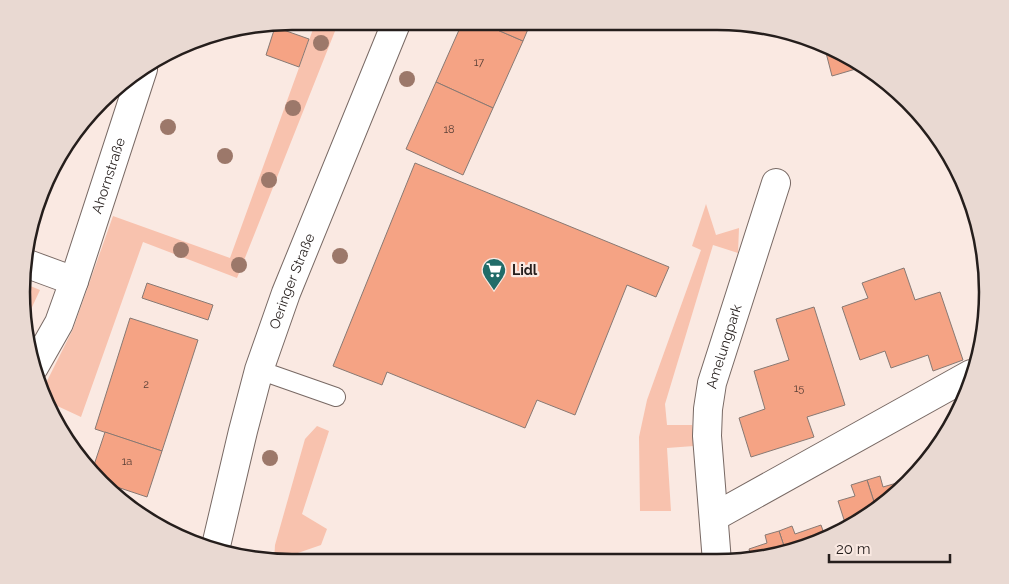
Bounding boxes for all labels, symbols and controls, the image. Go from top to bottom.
house number: 17 [474,56,484,69]
house number: 18 [443,123,455,136]
street label: Ahornstraße [88,136,128,216]
street label: Oeringer Straße [266,231,318,331]
supermarket icon: Lidl [481,257,507,291]
place label: Lidl [512,262,538,278]
street label: Amelungpark [703,302,745,390]
house number: 2 [143,378,149,391]
house number: 15 [794,382,804,395]
house number: 1a [122,455,132,468]
scale bar [829,532,950,564]
text: 20 m [836,540,871,558]

